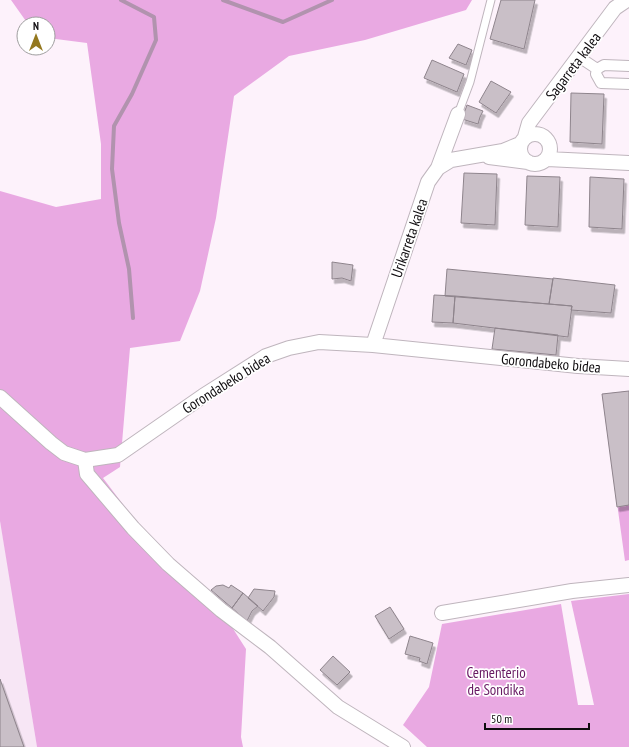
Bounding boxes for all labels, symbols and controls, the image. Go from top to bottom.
north arrow [16,16,56,56]
text: N [33,19,39,33]
street label: Sagarreta kalea [541,28,605,104]
street label: Urikarreta kalea [387,196,431,280]
street label: Gorondabeko bidea [179,348,273,418]
street label: Gorondabeko bidea [500,349,602,377]
park label: Cementerio de Sondika [466,663,526,699]
scale bar [485,705,589,731]
text: 50 m [491,711,512,726]

